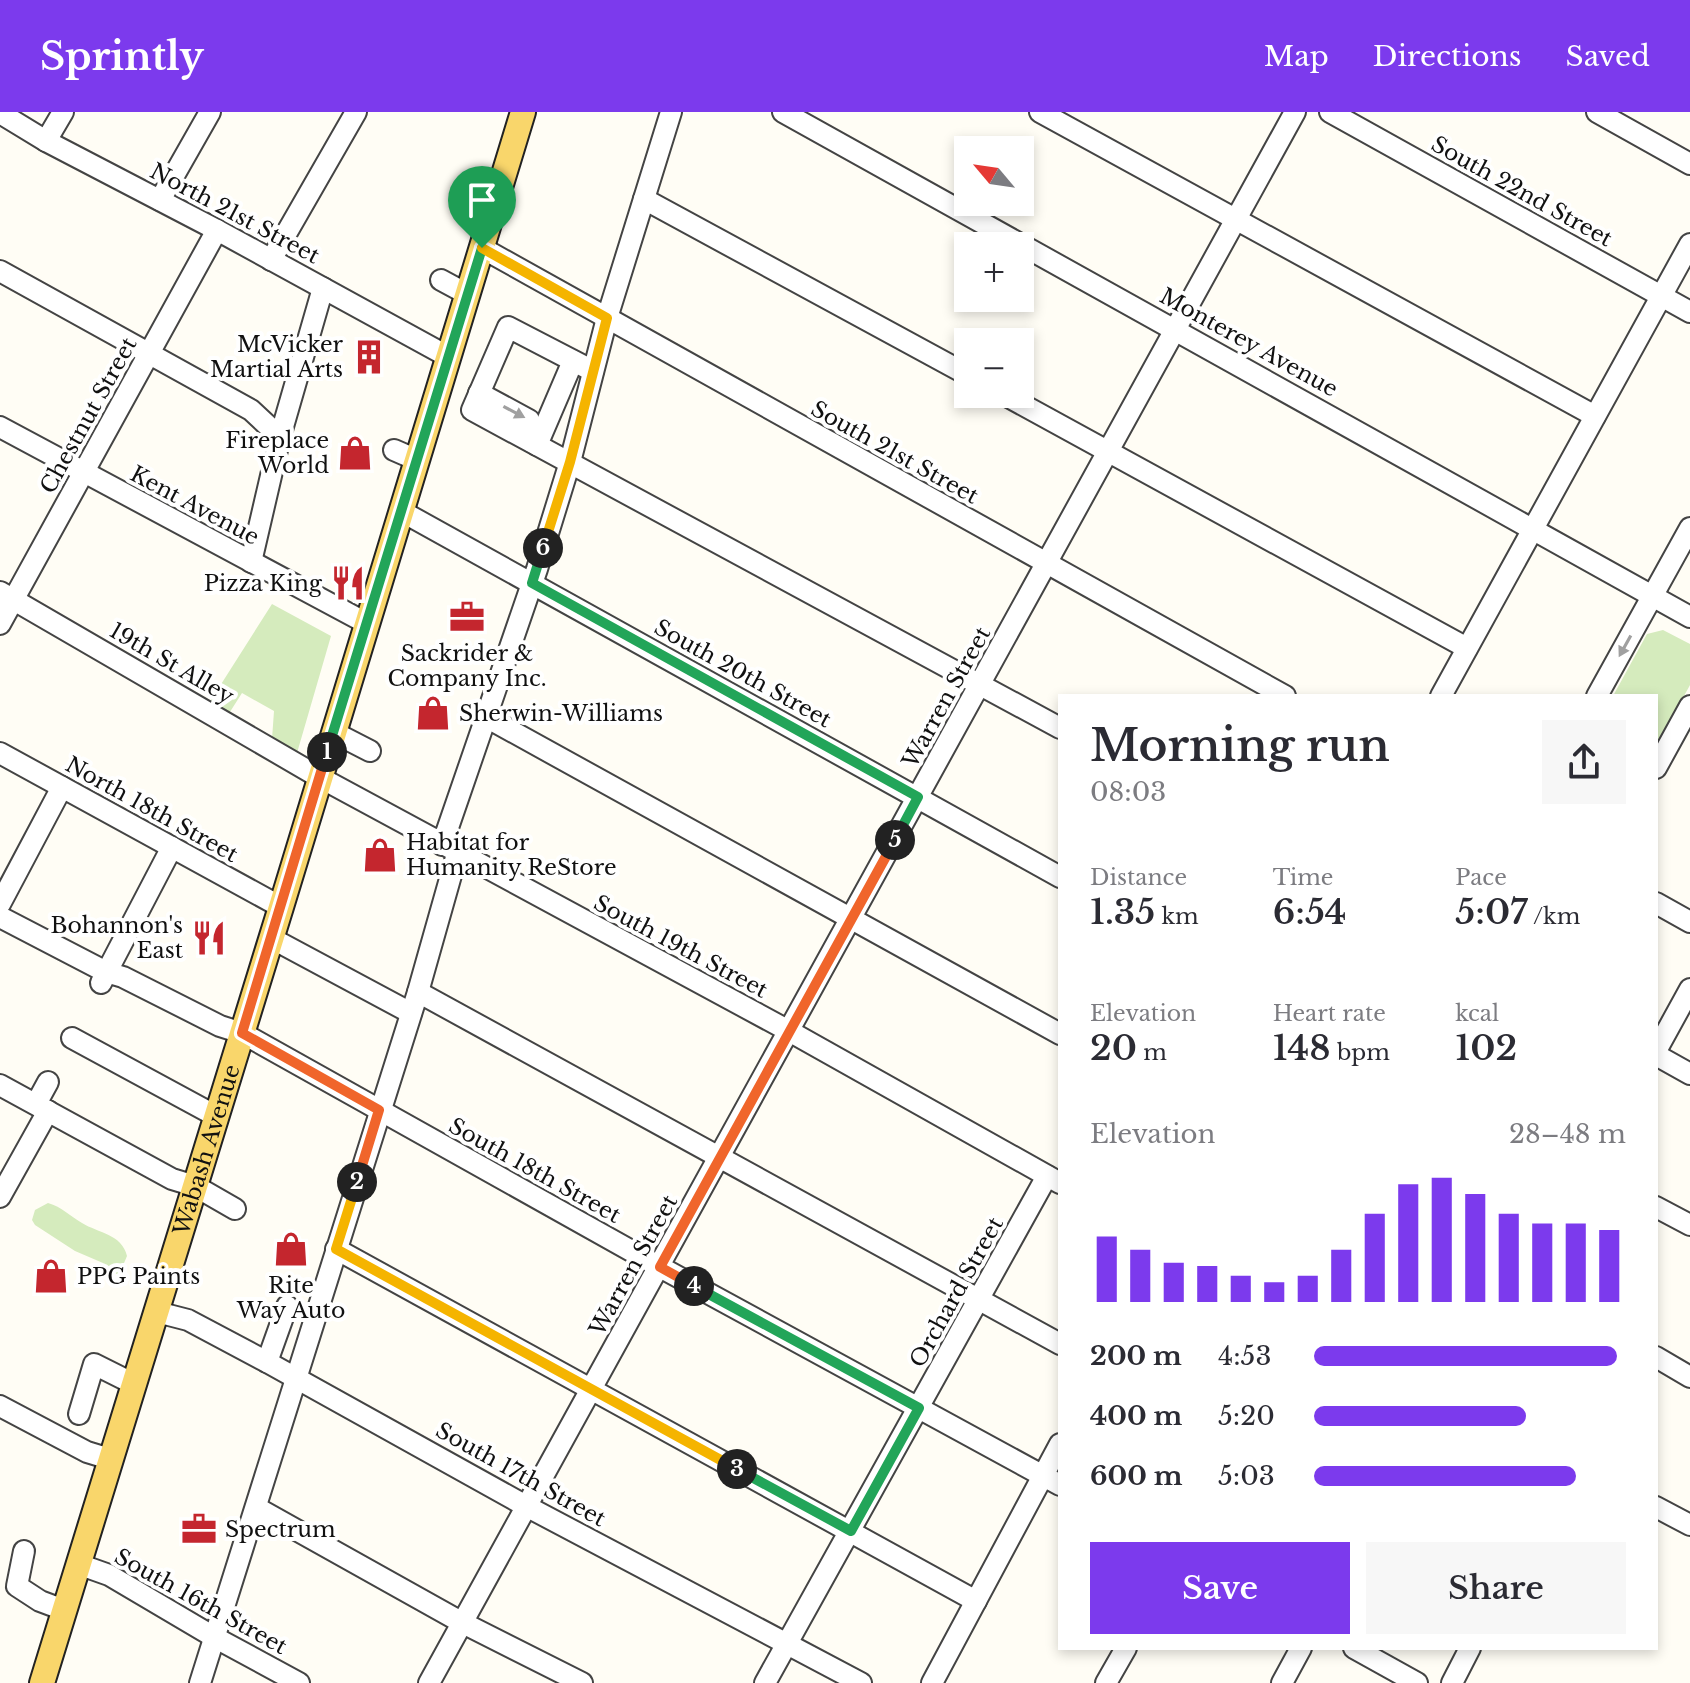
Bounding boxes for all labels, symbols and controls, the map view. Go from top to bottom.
text: Sprintly [40,33,204,80]
text: Map [1264,39,1329,74]
text: Directions [1373,39,1522,74]
text: Saved [1566,39,1650,74]
street label: South 22nd Street [1427,130,1618,253]
north arrow [954,136,1034,216]
map controls [954,136,1034,408]
street label: North 21st Street [145,157,325,270]
pin [448,166,516,248]
icon: arrive [460,178,504,222]
button: + [954,232,1034,312]
street label: Monterey Avenue [1155,282,1342,402]
button: − [954,328,1034,408]
place label: McVicker Martial Arts [210,331,343,383]
street label: Chestnut Street [34,332,143,498]
building icon: McVicker Martial Arts [350,338,388,376]
street label: South 21st Street [806,395,984,510]
one-way arrow [502,405,525,418]
place label: Fireplace World [225,427,329,479]
shop icon: Fireplace World [336,434,374,472]
street label: Kent Avenue [126,460,264,551]
pin: 6 [523,528,563,568]
text: 6 [536,534,550,561]
restaurant icon: Pizza King [329,564,367,602]
place label: Pizza King [204,570,323,597]
office icon: Sackrider & Company Inc. [448,598,486,636]
street label: South 20th Street [649,614,837,734]
street label: 19th St Alley [105,617,239,710]
street label: Warren Street [896,621,997,773]
one-way arrow [1618,634,1632,657]
place label: Sackrider & Company Inc. [387,640,547,692]
shop icon: Sherwin-Williams [414,694,452,732]
place label: Sherwin-Williams [459,700,663,727]
text: Morning run [1090,718,1390,773]
button: share [1542,720,1626,804]
pin: 1 [307,732,347,772]
text: 1 [322,738,332,765]
street label: North 18th Street [61,751,243,868]
text: 08:03 [1090,776,1166,808]
pin: 5 [875,820,915,860]
text: 5 [888,826,902,853]
place label: Habitat for Humanity ReStore [406,829,617,881]
shop icon: Habitat for Humanity ReStore [361,836,399,874]
text: Distance [1090,864,1187,891]
text: Time [1273,864,1333,891]
text: Pace [1455,864,1507,891]
street label: South 19th Street [589,889,773,1004]
text: 1.35 [1090,891,1155,933]
text: 6:54 [1273,891,1347,933]
text: 5:07 [1455,891,1528,933]
text: km [1155,903,1199,930]
text: /km [1528,903,1580,930]
place label: Bohannon's East [51,912,184,964]
restaurant icon: Bohannon's East [190,919,228,957]
text: Elevation [1090,1000,1196,1027]
text: Heart rate [1273,1000,1386,1027]
text: kcal [1455,1000,1499,1027]
text: 20 [1090,1027,1137,1069]
text: 148 [1273,1027,1331,1069]
text: 102 [1455,1027,1517,1069]
text: m [1137,1039,1167,1066]
text: bpm [1331,1039,1390,1066]
street label: Wabash Avenue [167,1061,246,1239]
street label: South 18th Street [444,1112,626,1229]
text: Elevation [1090,1118,1216,1150]
text: 28–48 m [1509,1118,1626,1150]
pin: 2 [337,1162,377,1202]
text: 2 [350,1168,364,1195]
street label: Warren Street [583,1189,684,1341]
street label: Orchard Street [904,1212,1009,1372]
shop icon: Rite Way Auto [272,1230,310,1268]
shop icon: PPG Paints [32,1257,70,1295]
place label: PPG Paints [77,1263,200,1290]
pin: 4 [674,1266,714,1306]
place label: Rite Way Auto [236,1272,345,1324]
text: 4 [687,1272,701,1299]
text: 200 m [1090,1340,1182,1372]
text: 4:53 [1218,1340,1271,1372]
text: 400 m [1090,1400,1182,1432]
text: 5:20 [1218,1400,1275,1432]
street label: South 17th Street [431,1417,611,1533]
pin: 3 [717,1449,757,1489]
text: 3 [730,1455,744,1482]
text: 600 m [1090,1460,1182,1492]
text: 5:03 [1218,1460,1275,1492]
office icon: Spectrum [180,1510,218,1548]
place label: Spectrum [225,1516,336,1543]
button: Save [1090,1542,1350,1634]
button: Share [1366,1542,1626,1634]
street label: South 16th Street [110,1543,292,1660]

